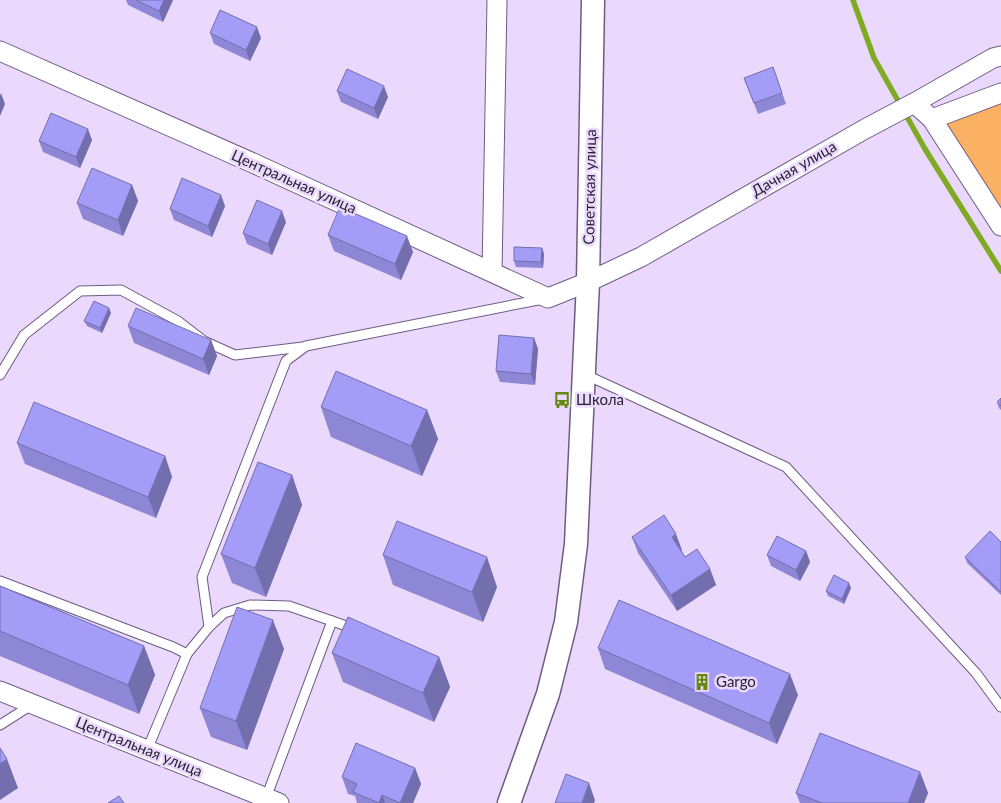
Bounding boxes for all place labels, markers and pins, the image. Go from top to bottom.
bus stop icon: Школа [552,390,572,410]
place label: Школа [576,390,624,408]
building icon: Gargo [692,672,712,692]
place label: Gargo [716,672,756,690]

